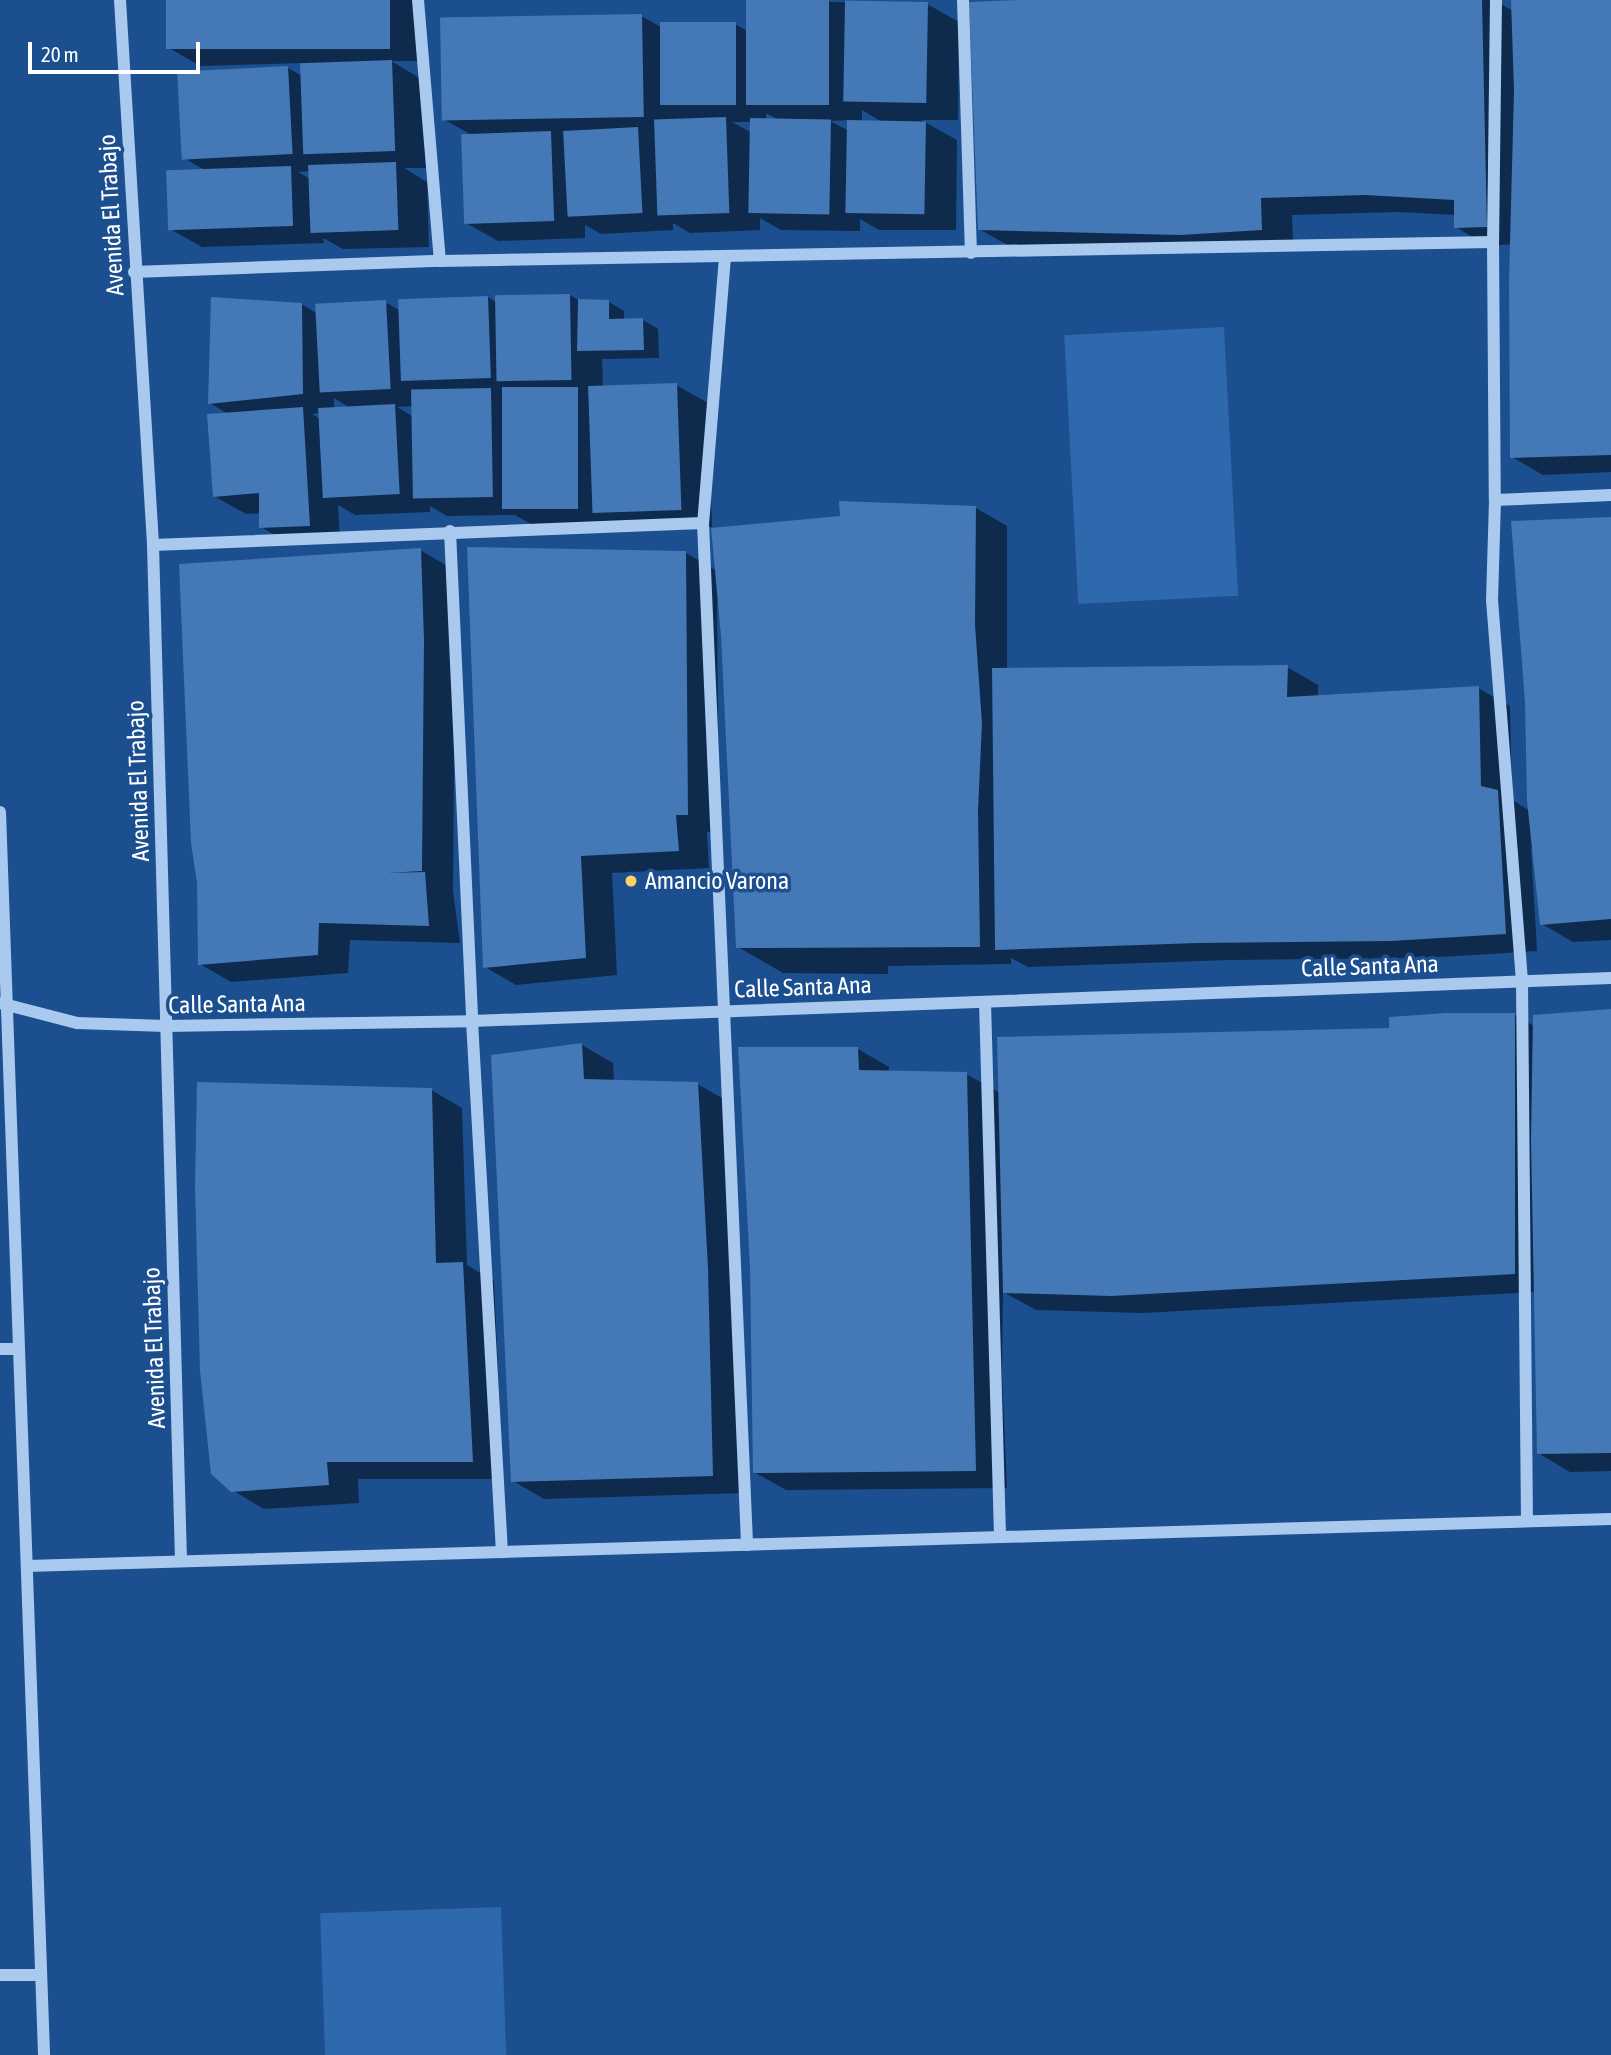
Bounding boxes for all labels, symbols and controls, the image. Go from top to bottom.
scale bar [32,28,203,72]
text: 20 m [41,42,79,66]
street label: Avenida El Trabajo [92,134,130,296]
street label: Avenida El Trabajo [121,700,155,862]
place label: Amancio Varona [645,867,789,895]
marker: Amancio Varona [623,873,639,889]
street label: Calle Santa Ana [1301,949,1439,983]
street label: Calle Santa Ana [734,970,872,1004]
street label: Calle Santa Ana [168,988,306,1020]
street label: Avenida El Trabajo [137,1267,171,1429]

